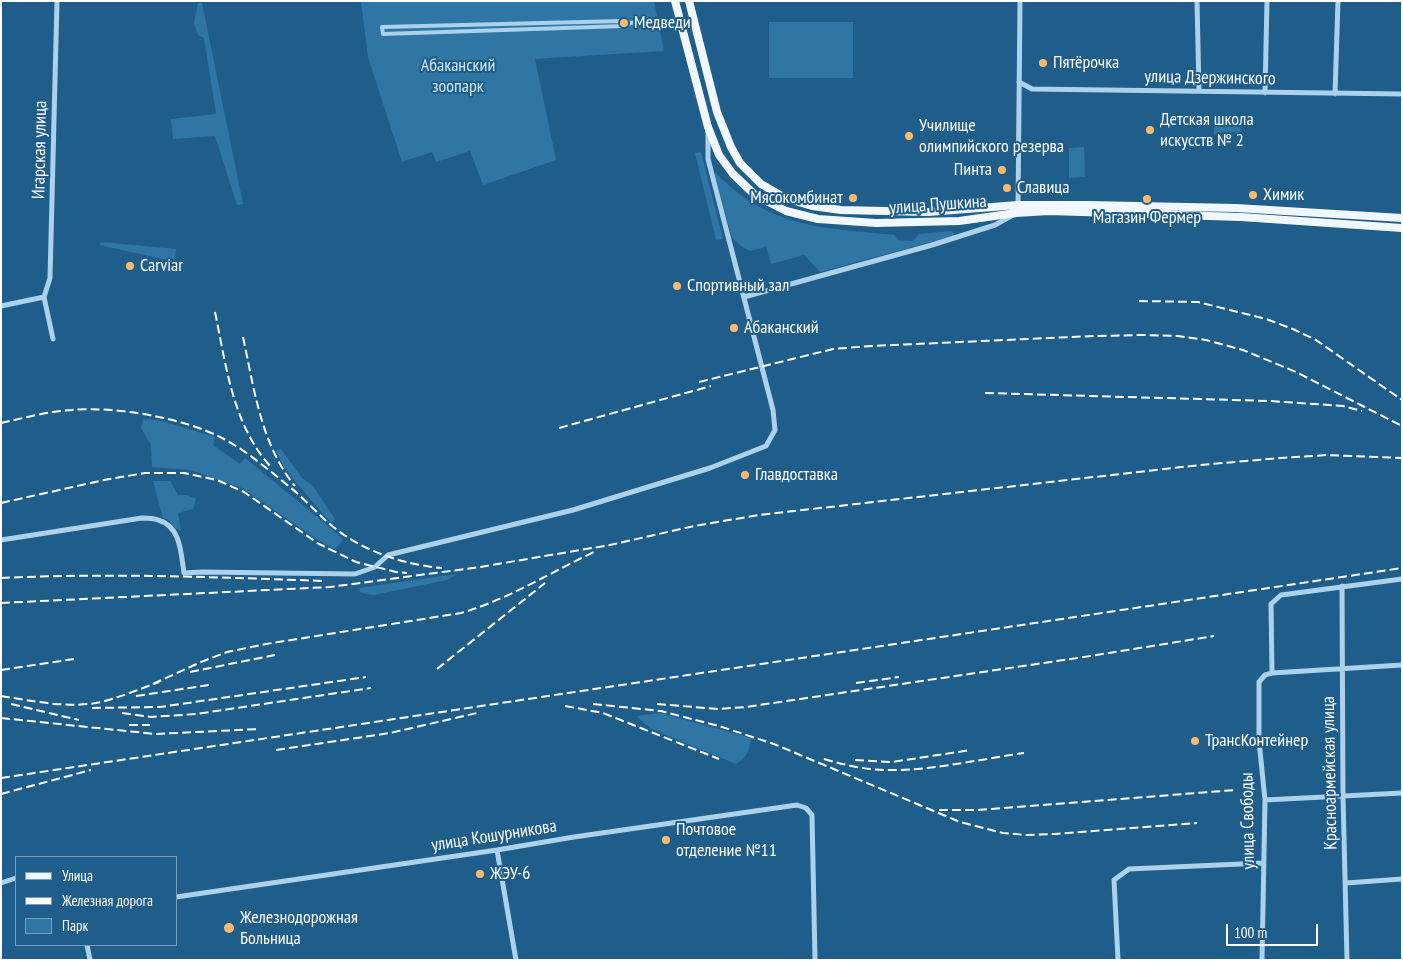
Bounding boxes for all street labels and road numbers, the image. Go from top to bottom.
street label: улица Дзержинского [1144,66,1276,90]
street label: Игарская улица [28,101,52,199]
street label: улица Пушкина [889,191,987,219]
street label: Красноармейская улица [1318,696,1342,850]
street label: улица Свободы [1236,772,1260,870]
street label: улица Кошурникова [430,815,558,857]

